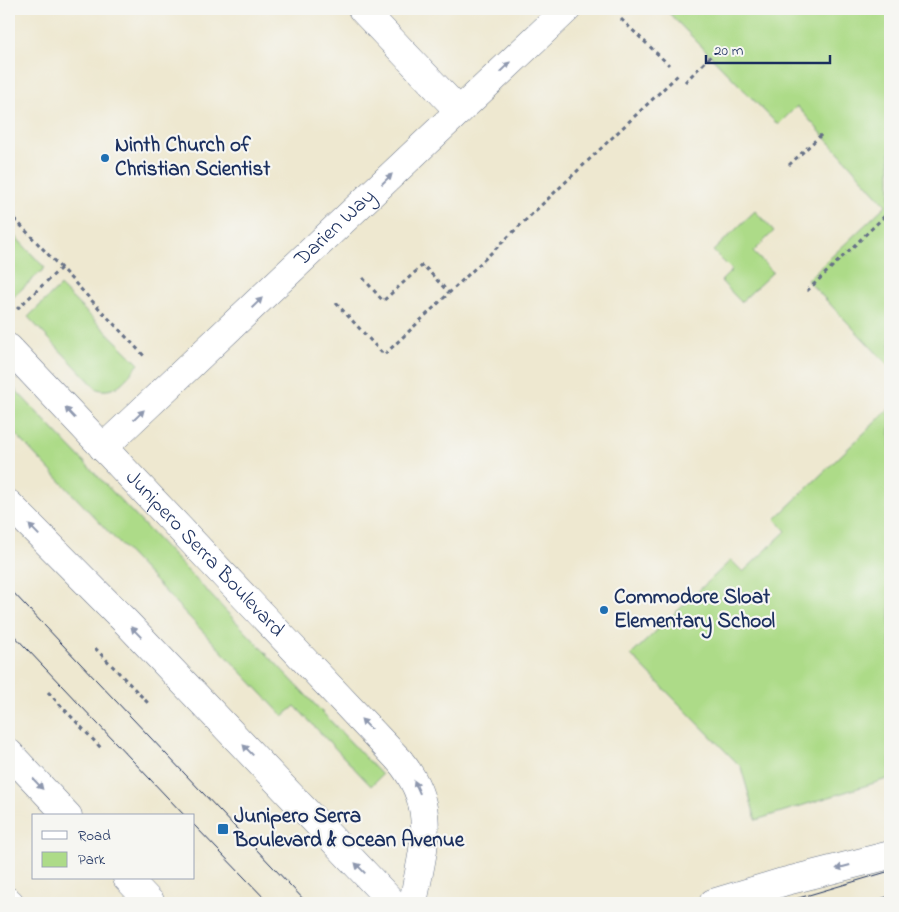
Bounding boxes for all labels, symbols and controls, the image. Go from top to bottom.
scale bar [706,32,830,64]
text: 20 m [714,40,744,62]
one-way arrow [499,62,511,74]
place label: Ninth Church of Christian Scientist [115,131,271,185]
marker: Ninth Church of Christian Scientist [99,152,111,164]
one-way arrow [381,173,393,185]
street label: Darien Way [288,182,384,275]
one-way arrow [250,297,262,309]
one-way arrow [64,407,76,419]
one-way arrow [132,409,144,421]
street label: Junipero Serra Boulevard [118,464,291,645]
one-way arrow [28,524,40,536]
place label: Commodore Sloat Elementary School [614,583,776,639]
marker: Commodore Sloat Elementary School [598,604,610,616]
one-way arrow [130,627,142,639]
one-way arrow [360,719,372,731]
one-way arrow [242,745,254,757]
one-way arrow [32,778,44,790]
one-way arrow [413,780,421,794]
place label: Junipero Serra Boulevard & Ocean Avenue [233,802,465,856]
legend [32,814,195,880]
marker: Junipero Serra Boulevard & Ocean Avenue [216,822,230,836]
text: Road [78,825,111,847]
text: Park [78,849,106,871]
one-way arrow [354,862,366,874]
one-way arrow [835,863,850,871]

